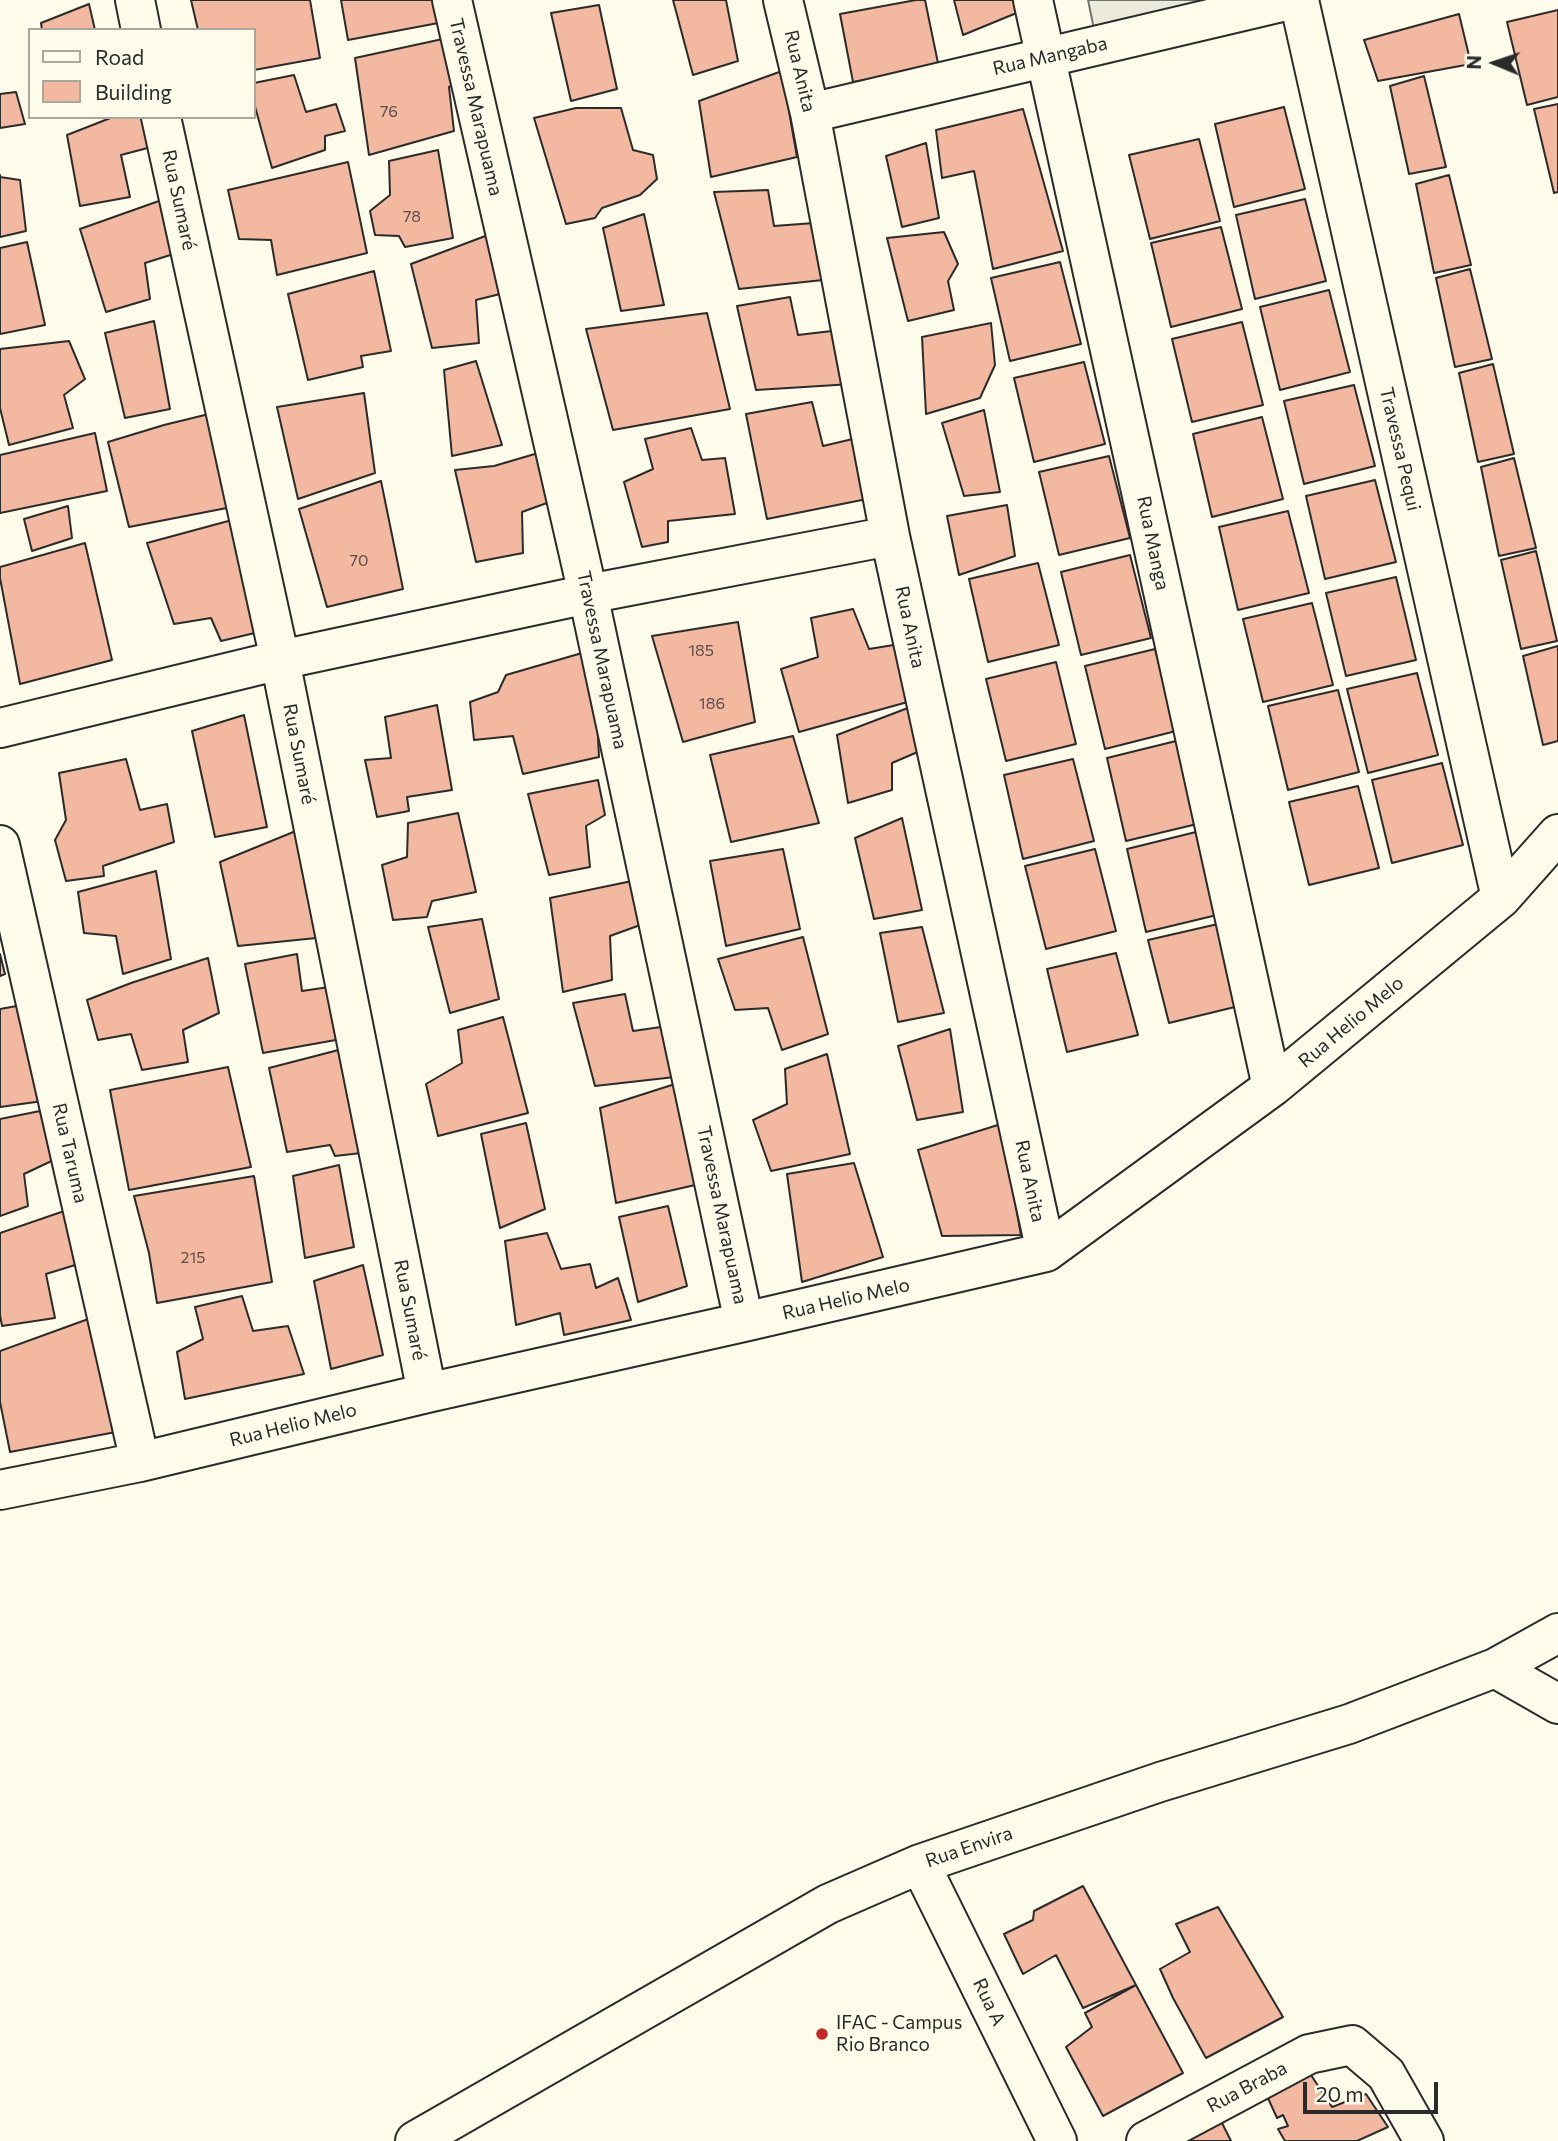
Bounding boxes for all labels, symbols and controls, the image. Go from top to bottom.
street label: Travessa Marapuama [444,16,508,198]
legend [28,28,256,119]
street label: Rua Anita [780,28,820,114]
north arrow [1460,28,1530,98]
street label: Rua Mangaba [990,32,1110,80]
text: Road [95,44,144,69]
text: N [1462,55,1485,70]
text: Building [95,79,172,104]
house number: 76 [380,102,398,122]
street label: Rua Sumaré [157,148,201,252]
house number: 78 [403,207,421,227]
street label: Travessa Pequi [1375,385,1425,513]
street label: Rua Manga [1132,494,1174,592]
house number: 70 [350,551,368,571]
street label: Travessa Marapuama [572,569,632,751]
street label: Rua Anita [890,584,930,670]
house number: 185 [688,641,714,661]
house number: 186 [699,694,725,714]
street label: Rua Sumaré [278,702,320,806]
street label: Rua Helio Melo [1294,971,1408,1073]
street label: Rua Taruma [47,1101,93,1205]
street label: Travessa Marapuama [692,1124,752,1306]
street label: Rua Anita [1010,1138,1050,1224]
house number: 215 [181,1248,205,1268]
street label: Rua Sumaré [389,1258,431,1362]
street label: Rua Helio Melo [780,1273,912,1325]
street label: Rua Helio Melo [227,1398,359,1452]
street label: Rua Envira [922,1821,1016,1873]
street label: Rua A [968,1975,1010,2029]
place label: IFAC - Campus Rio Branco [836,2012,962,2056]
marker: IFAC - Campus Rio Branco [814,2026,830,2042]
street label: Rua Braba [1203,2056,1291,2118]
scale bar [1306,2068,1441,2112]
text: 20 m [1316,2081,1364,2106]

